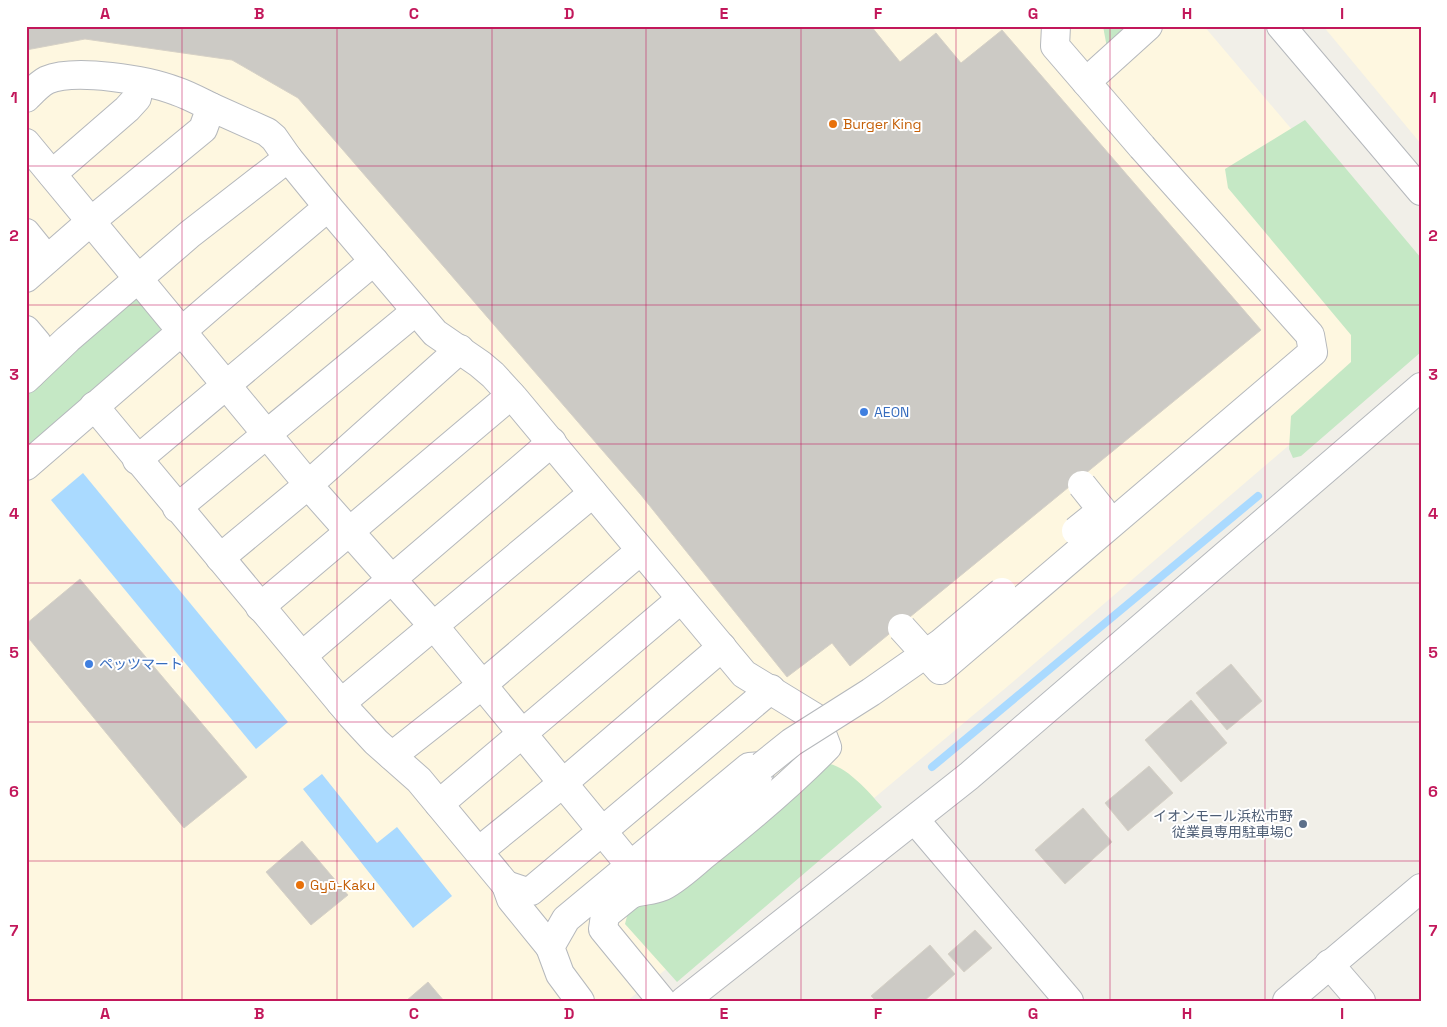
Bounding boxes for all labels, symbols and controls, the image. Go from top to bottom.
text: A [100,3,110,24]
text: B [254,3,264,24]
text: C [409,3,419,24]
text: D [564,3,574,24]
text: E [720,3,729,24]
text: F [874,3,883,24]
text: G [1028,3,1038,24]
text: H [1182,3,1192,24]
text: I [1340,3,1344,24]
text: 1 [10,87,18,108]
text: 1 [1429,87,1437,108]
place label: Burger King [843,115,922,133]
marker: Burger King [827,118,839,130]
text: 2 [9,225,19,246]
text: 2 [1428,225,1438,246]
text: 3 [9,364,19,385]
text: 3 [1428,364,1438,385]
place label: AEON [874,403,909,421]
marker: AEON [858,406,870,418]
text: 4 [9,503,19,524]
text: 4 [1428,503,1438,524]
text: 5 [9,642,19,663]
text: 5 [1428,642,1438,663]
place label: ペッツマート [99,655,183,673]
marker: ペッツマート [83,658,95,670]
text: 6 [9,781,19,802]
text: 6 [1428,781,1438,802]
place label: イオンモール浜松市野 従業員専用駐車場C [1153,807,1293,841]
marker: イオンモール浜松市野 従業員専用駐車場C [1297,818,1309,830]
place label: Gyū-Kaku [310,876,375,894]
marker: Gyū-Kaku [294,879,306,891]
text: 7 [10,920,19,941]
text: 7 [1429,920,1438,941]
text: A [100,1003,110,1024]
text: B [254,1003,264,1024]
text: C [409,1003,419,1024]
text: D [564,1003,574,1024]
text: E [720,1003,729,1024]
text: F [874,1003,883,1024]
text: G [1028,1003,1038,1024]
text: H [1182,1003,1192,1024]
text: I [1340,1003,1344,1024]

